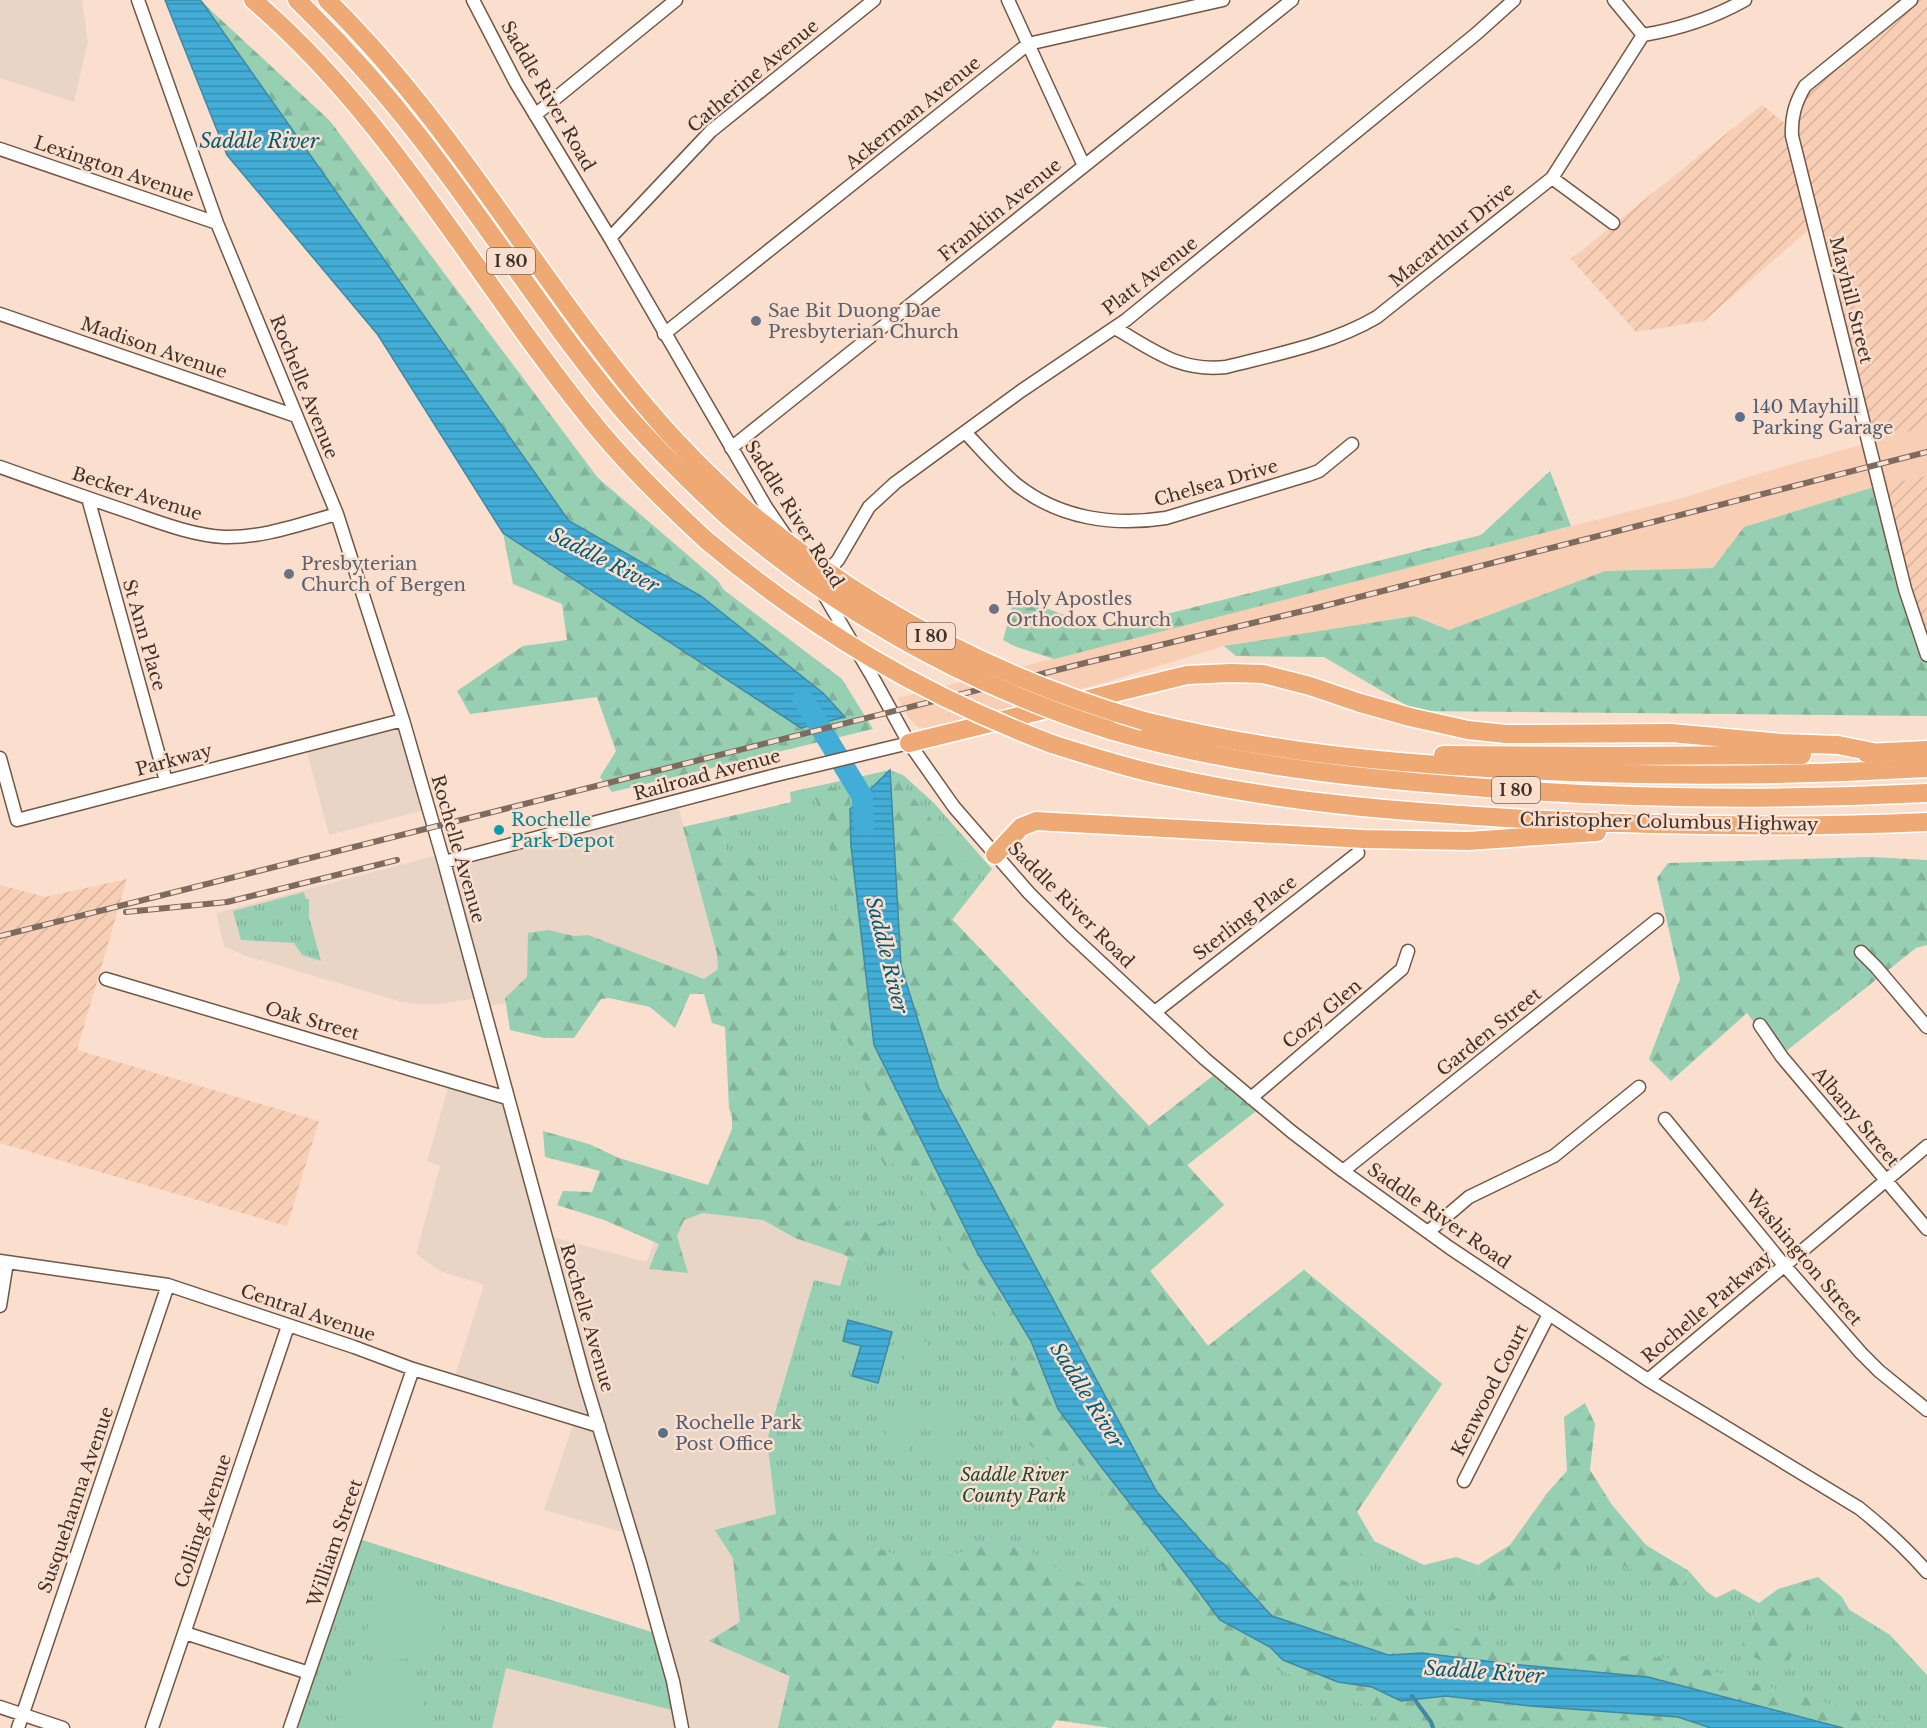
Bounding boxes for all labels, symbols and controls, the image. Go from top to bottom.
street label: Catherine Avenue [683,15,823,137]
street label: Saddle River Road [496,17,600,175]
street label: Ackerman Avenue [840,52,985,175]
water label: Saddle River [199,129,320,153]
street label: Lexington Avenue [31,131,197,207]
street label: Franklin Avenue [934,154,1066,266]
street label: Macarthur Drive [1385,178,1519,292]
street label: Platt Avenue [1098,232,1202,320]
street label: Mayhill Street [1825,234,1877,366]
road number: I 80 [487,248,535,274]
place label: Sae Bit Duong Dae Presbyterian Church [768,300,959,343]
street label: Rochelle Avenue [265,312,343,462]
street label: Madison Avenue [78,313,230,383]
marker: Sae Bit Duong Dae Presbyterian Church [749,314,763,328]
place label: 140 Mayhill Parking Garage [1752,396,1893,439]
marker: 140 Mayhill Parking Garage [1733,410,1747,424]
street label: Saddle River Road [740,436,848,592]
street label: Chelsea Drive [1152,455,1280,511]
street label: Becker Avenue [69,463,205,525]
water label: Saddle River [545,522,663,598]
place label: Presbyterian Church of Bergen [301,553,466,596]
marker: Presbyterian Church of Bergen [282,567,296,581]
street label: St Ann Place [118,577,170,693]
place label: Holy Apostles Orthodox Church [1006,588,1171,631]
marker: Holy Apostles Orthodox Church [987,602,1001,616]
road number: I 80 [907,623,955,649]
street label: Parkway [133,739,215,781]
street label: Railroad Avenue [631,745,783,805]
street label: Rochelle Avenue [426,772,490,926]
road number: I 80 [1492,777,1540,803]
street label: Christopher Columbus Highway [1519,808,1819,836]
place label: Rochelle Park Depot [511,809,615,852]
marker: Rochelle Park Depot [492,823,506,837]
street label: Saddle River Road [1003,837,1139,973]
street label: Sterling Place [1189,871,1301,965]
water label: Saddle River [861,894,913,1017]
street label: Cozy Glen [1278,975,1366,1053]
street label: Garden Street [1432,983,1546,1081]
street label: Oak Street [262,997,362,1045]
street label: Albany Street [1807,1062,1904,1172]
street label: Saddle River Road [1363,1158,1515,1274]
street label: Washington Street [1740,1185,1867,1330]
street label: Rochelle Avenue [555,1241,619,1395]
street label: Rochelle Parkway [1637,1246,1777,1368]
street label: Central Avenue [238,1280,378,1346]
street label: Kenwood Court [1447,1320,1533,1460]
water label: Saddle River [1045,1338,1129,1453]
street label: Susquehanna Avenue [34,1404,118,1596]
place label: Rochelle Park Post Office [675,1412,802,1455]
marker: Rochelle Park Post Office [656,1426,670,1440]
street label: Colling Avenue [170,1451,236,1591]
park label: Saddle River County Park [960,1464,1069,1507]
street label: William Street [303,1476,367,1611]
water label: Saddle River [1423,1656,1545,1688]

